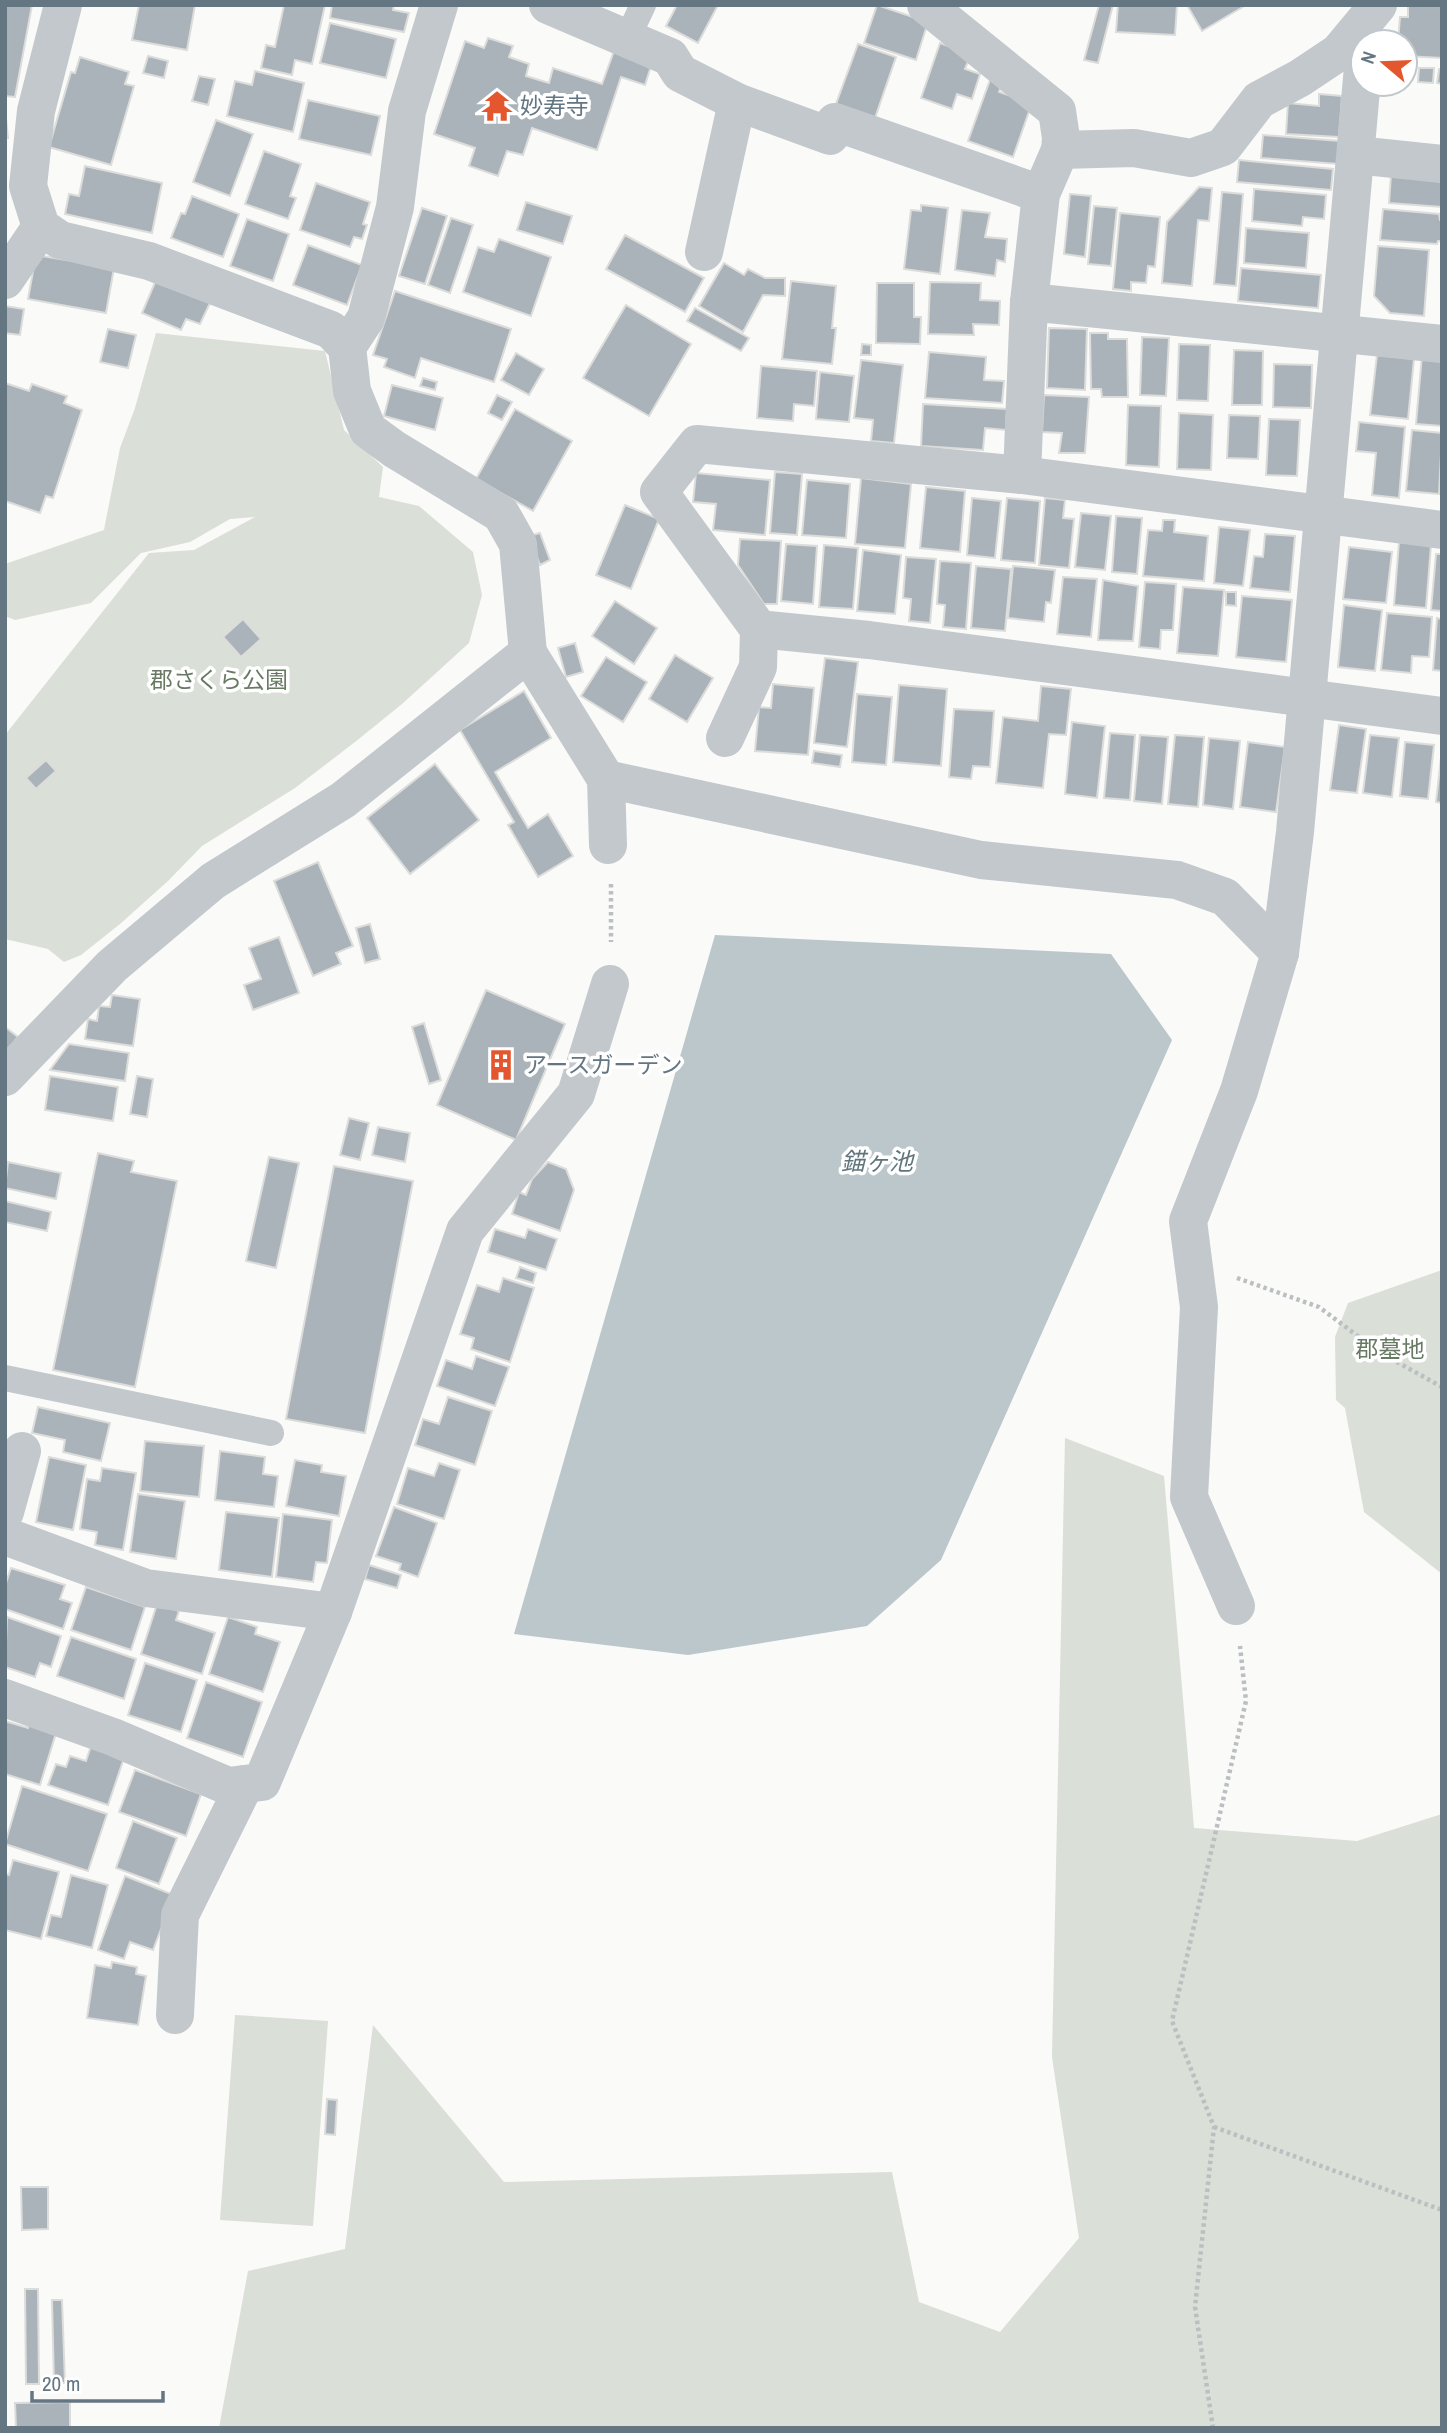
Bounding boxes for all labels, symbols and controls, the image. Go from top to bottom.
north arrow [1349,28,1419,98]
text: N [1354,48,1382,67]
temple icon: 妙寿寺 [480,89,514,123]
place label: 妙寿寺 [520,90,589,121]
park label: 郡さくら公園 [150,664,288,695]
building icon: アースガーデン [484,1048,518,1082]
place label: アースガーデン [524,1049,682,1080]
water label: 錨ヶ池 [841,1145,915,1177]
park label: 郡墓地 [1356,1333,1425,1364]
scale bar [32,2360,163,2404]
text: 20 m [42,2369,80,2398]

